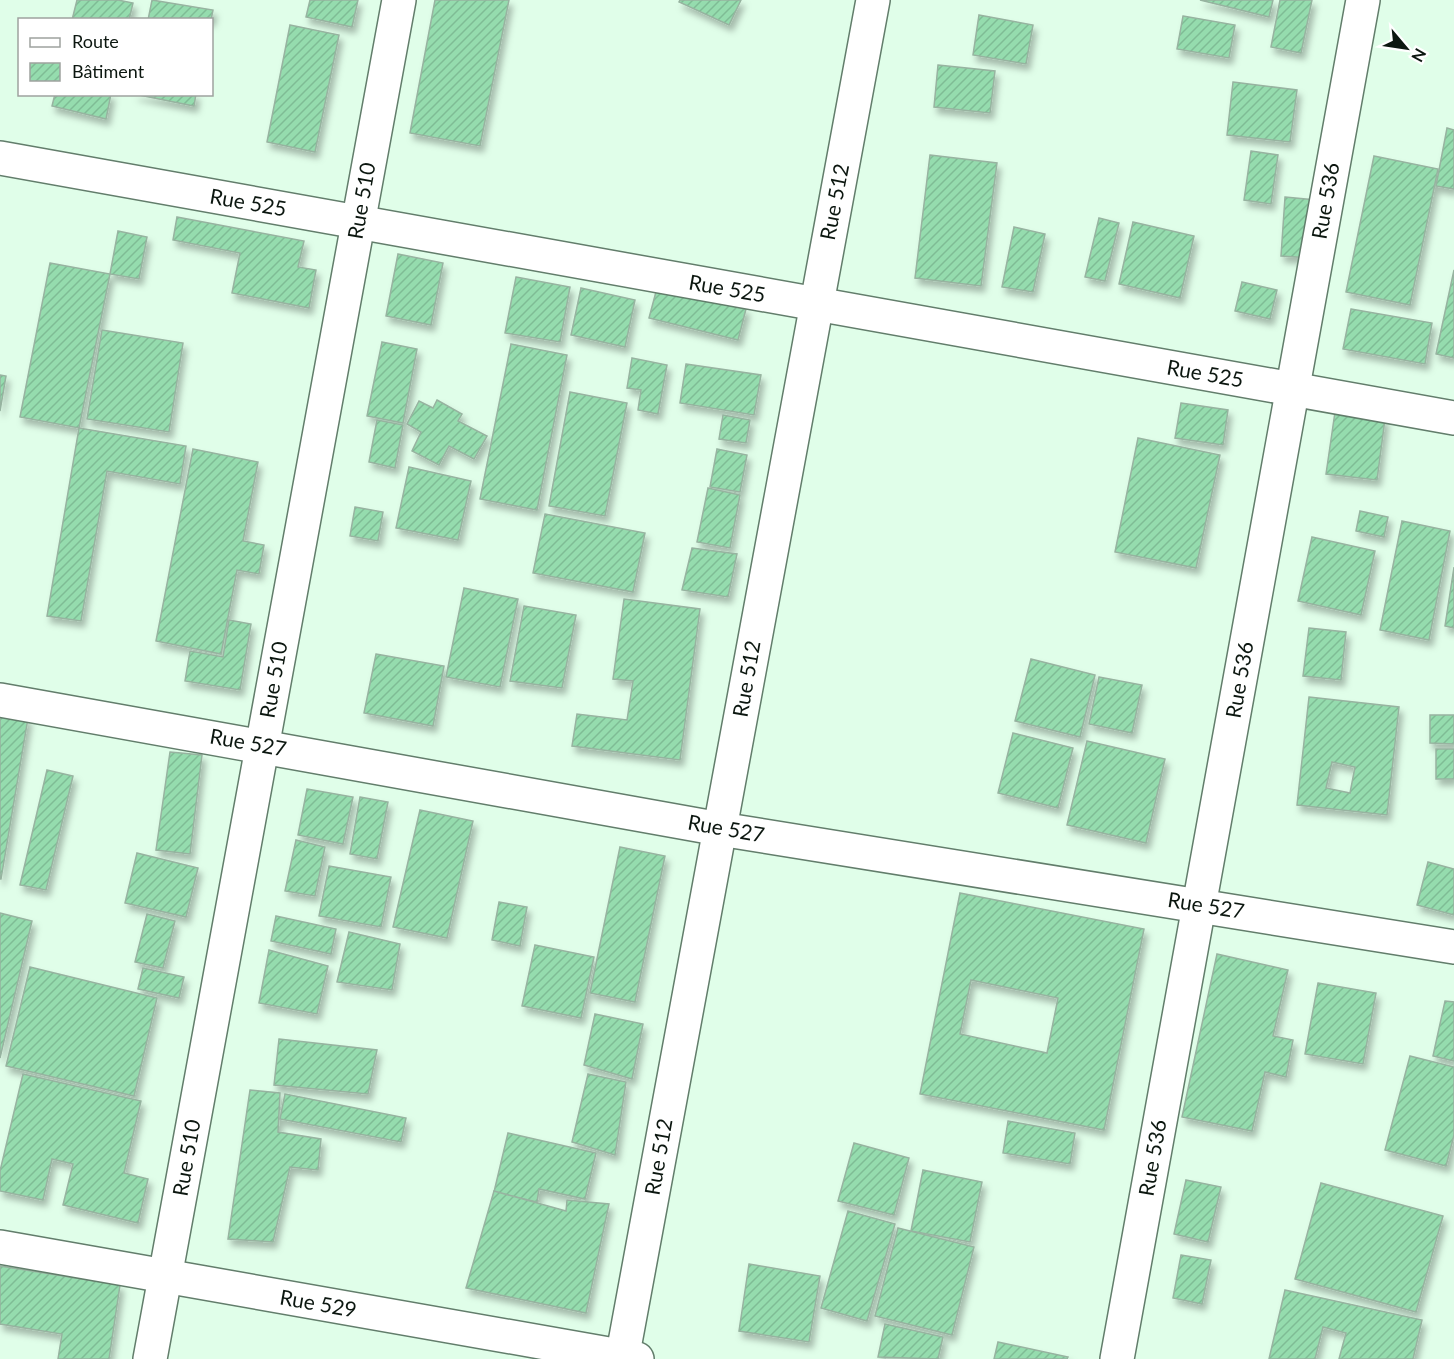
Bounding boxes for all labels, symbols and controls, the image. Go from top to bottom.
legend [18,18,213,96]
north arrow [1376,18,1436,78]
text: Route [72,30,119,52]
text: N [1408,46,1431,66]
text: Bâtiment [72,60,145,82]
street label: Rue 510 [341,160,380,241]
street label: Rue 536 [1305,160,1344,241]
street label: Rue 512 [814,161,853,242]
street label: Rue 525 [208,182,289,221]
street label: Rue 525 [687,268,768,307]
street label: Rue 525 [1165,353,1246,392]
street label: Rue 512 [726,638,765,719]
street label: Rue 510 [253,639,292,720]
street label: Rue 536 [1219,639,1258,720]
street label: Rue 527 [208,722,289,761]
street label: Rue 527 [686,808,767,847]
street label: Rue 527 [1166,886,1246,923]
street label: Rue 512 [638,1116,677,1197]
street label: Rue 510 [166,1117,205,1198]
street label: Rue 536 [1132,1117,1171,1198]
street label: Rue 529 [278,1283,359,1322]

